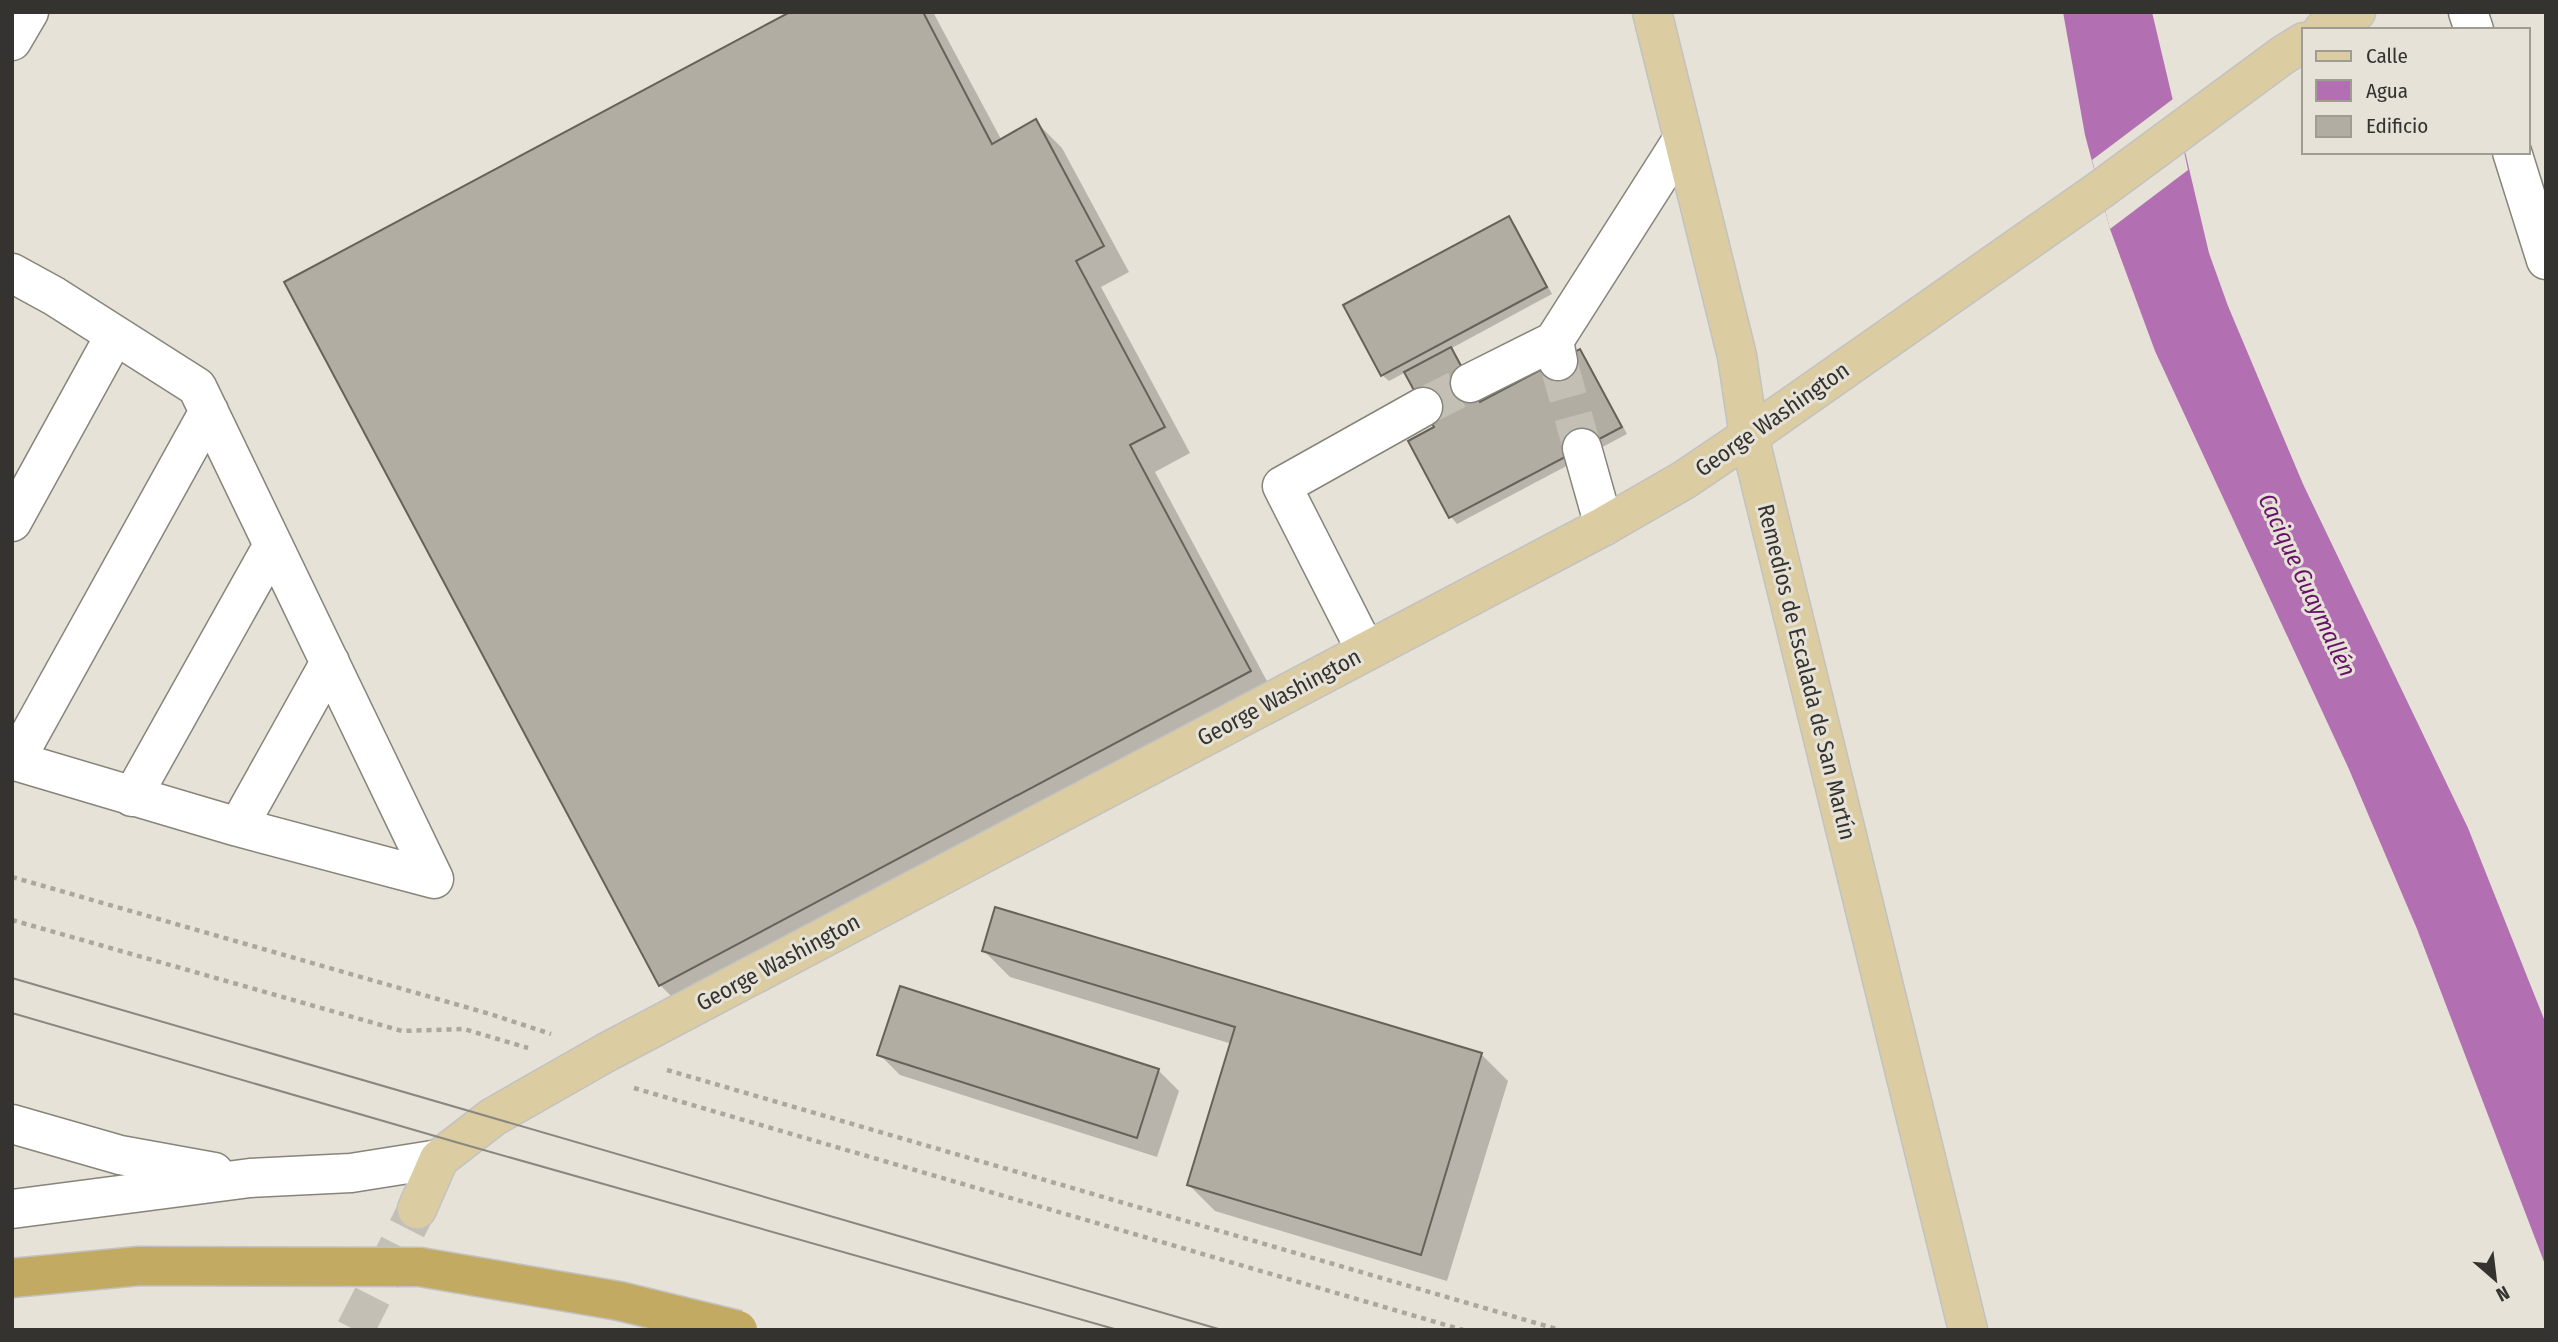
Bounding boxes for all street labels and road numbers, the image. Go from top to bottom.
street label: George Washington [1690,356,1854,482]
street label: Remedios de Escalada de San Martín [1752,501,1862,843]
street label: George Washington [1192,642,1366,752]
street label: George Washington [691,907,865,1017]

